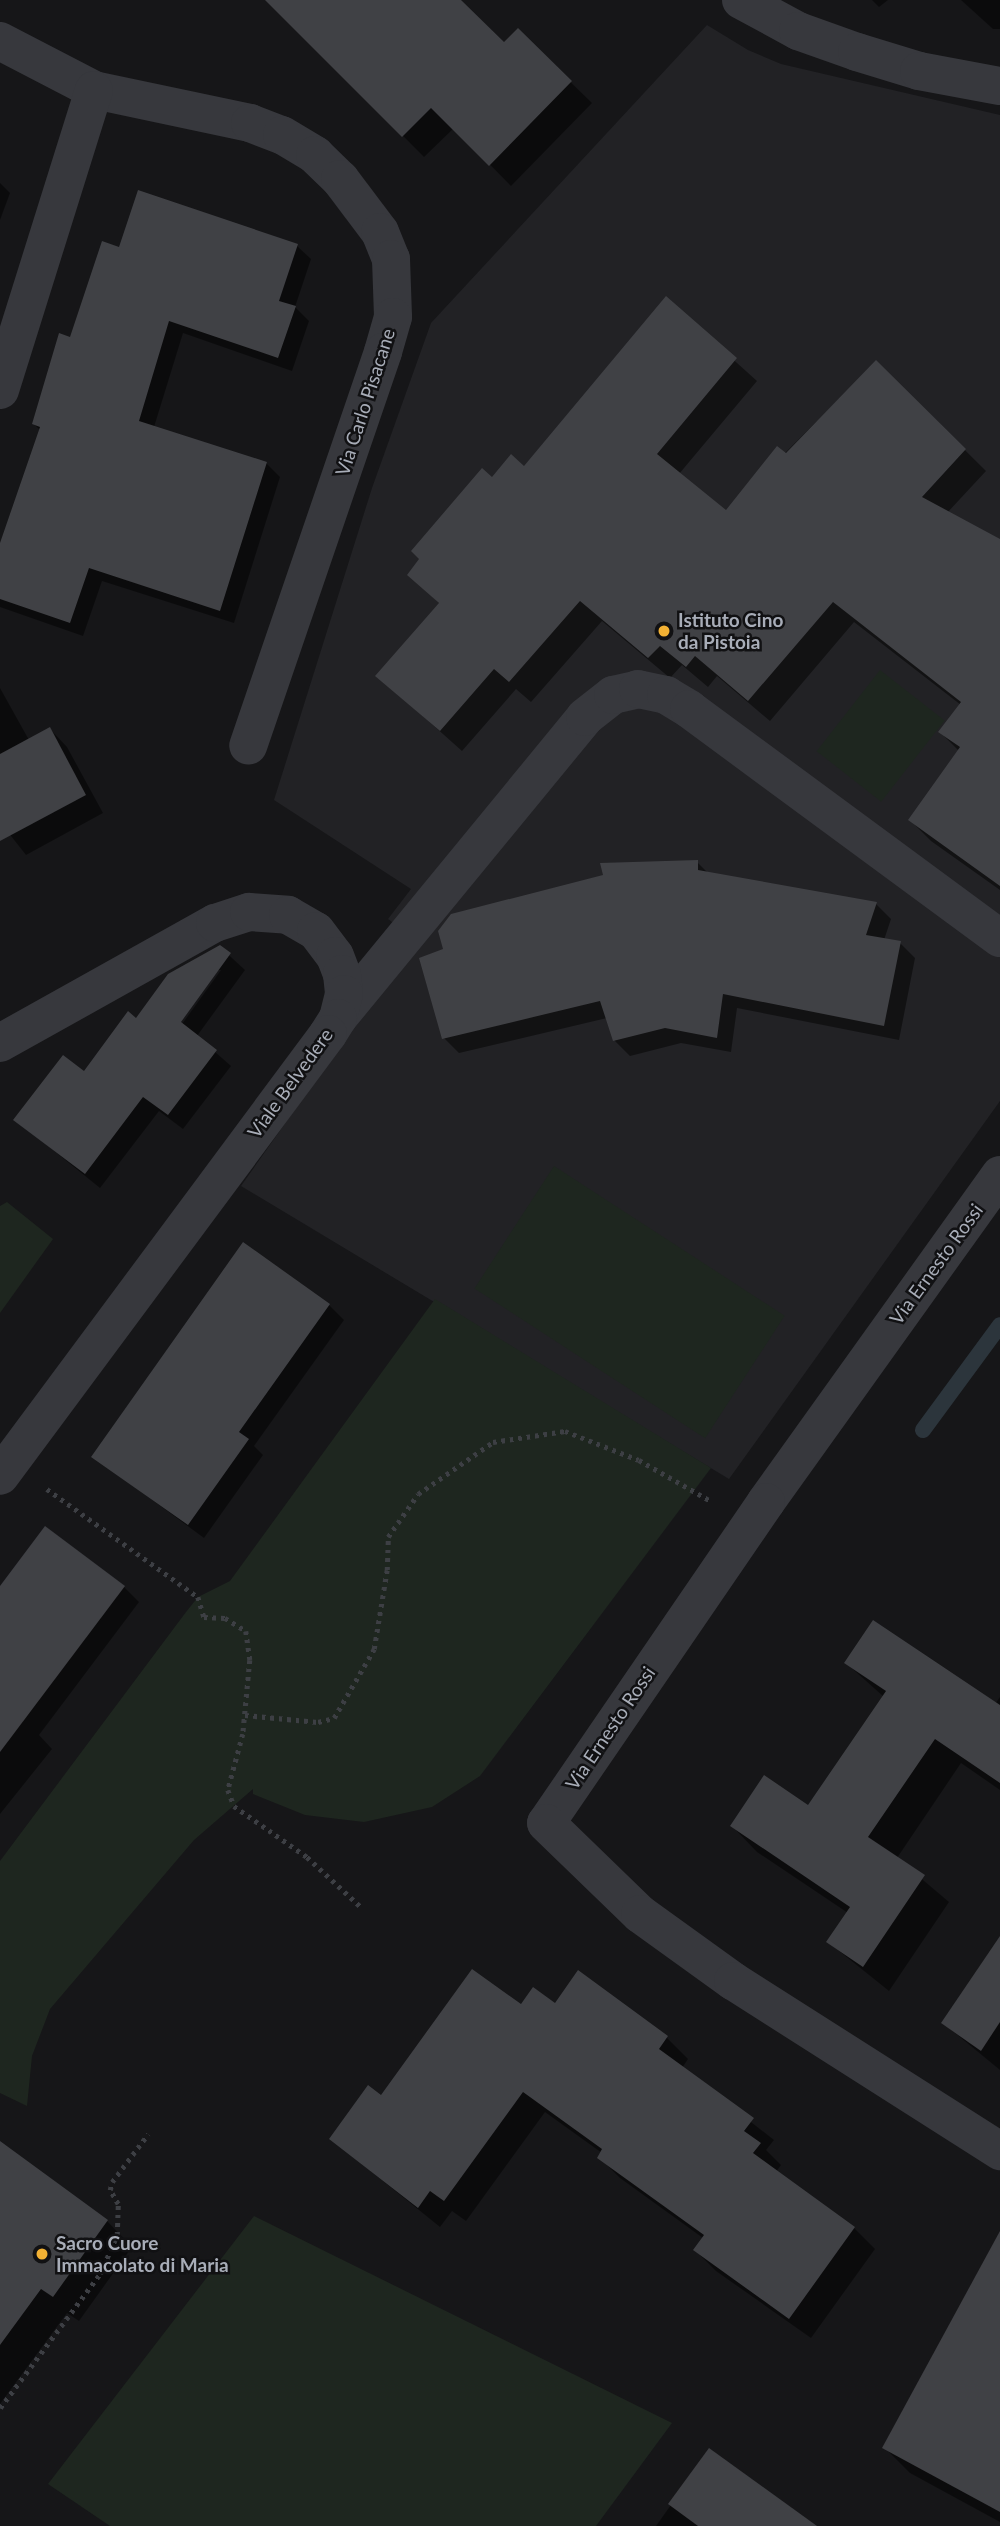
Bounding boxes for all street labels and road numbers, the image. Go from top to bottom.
street label: Via Carlo Pisacane [330,325,400,479]
street label: Viale Belvedere [243,1024,337,1142]
street label: Via Ernesto Rossi [885,1199,987,1329]
street label: Via Ernesto Rossi [560,1662,660,1794]

